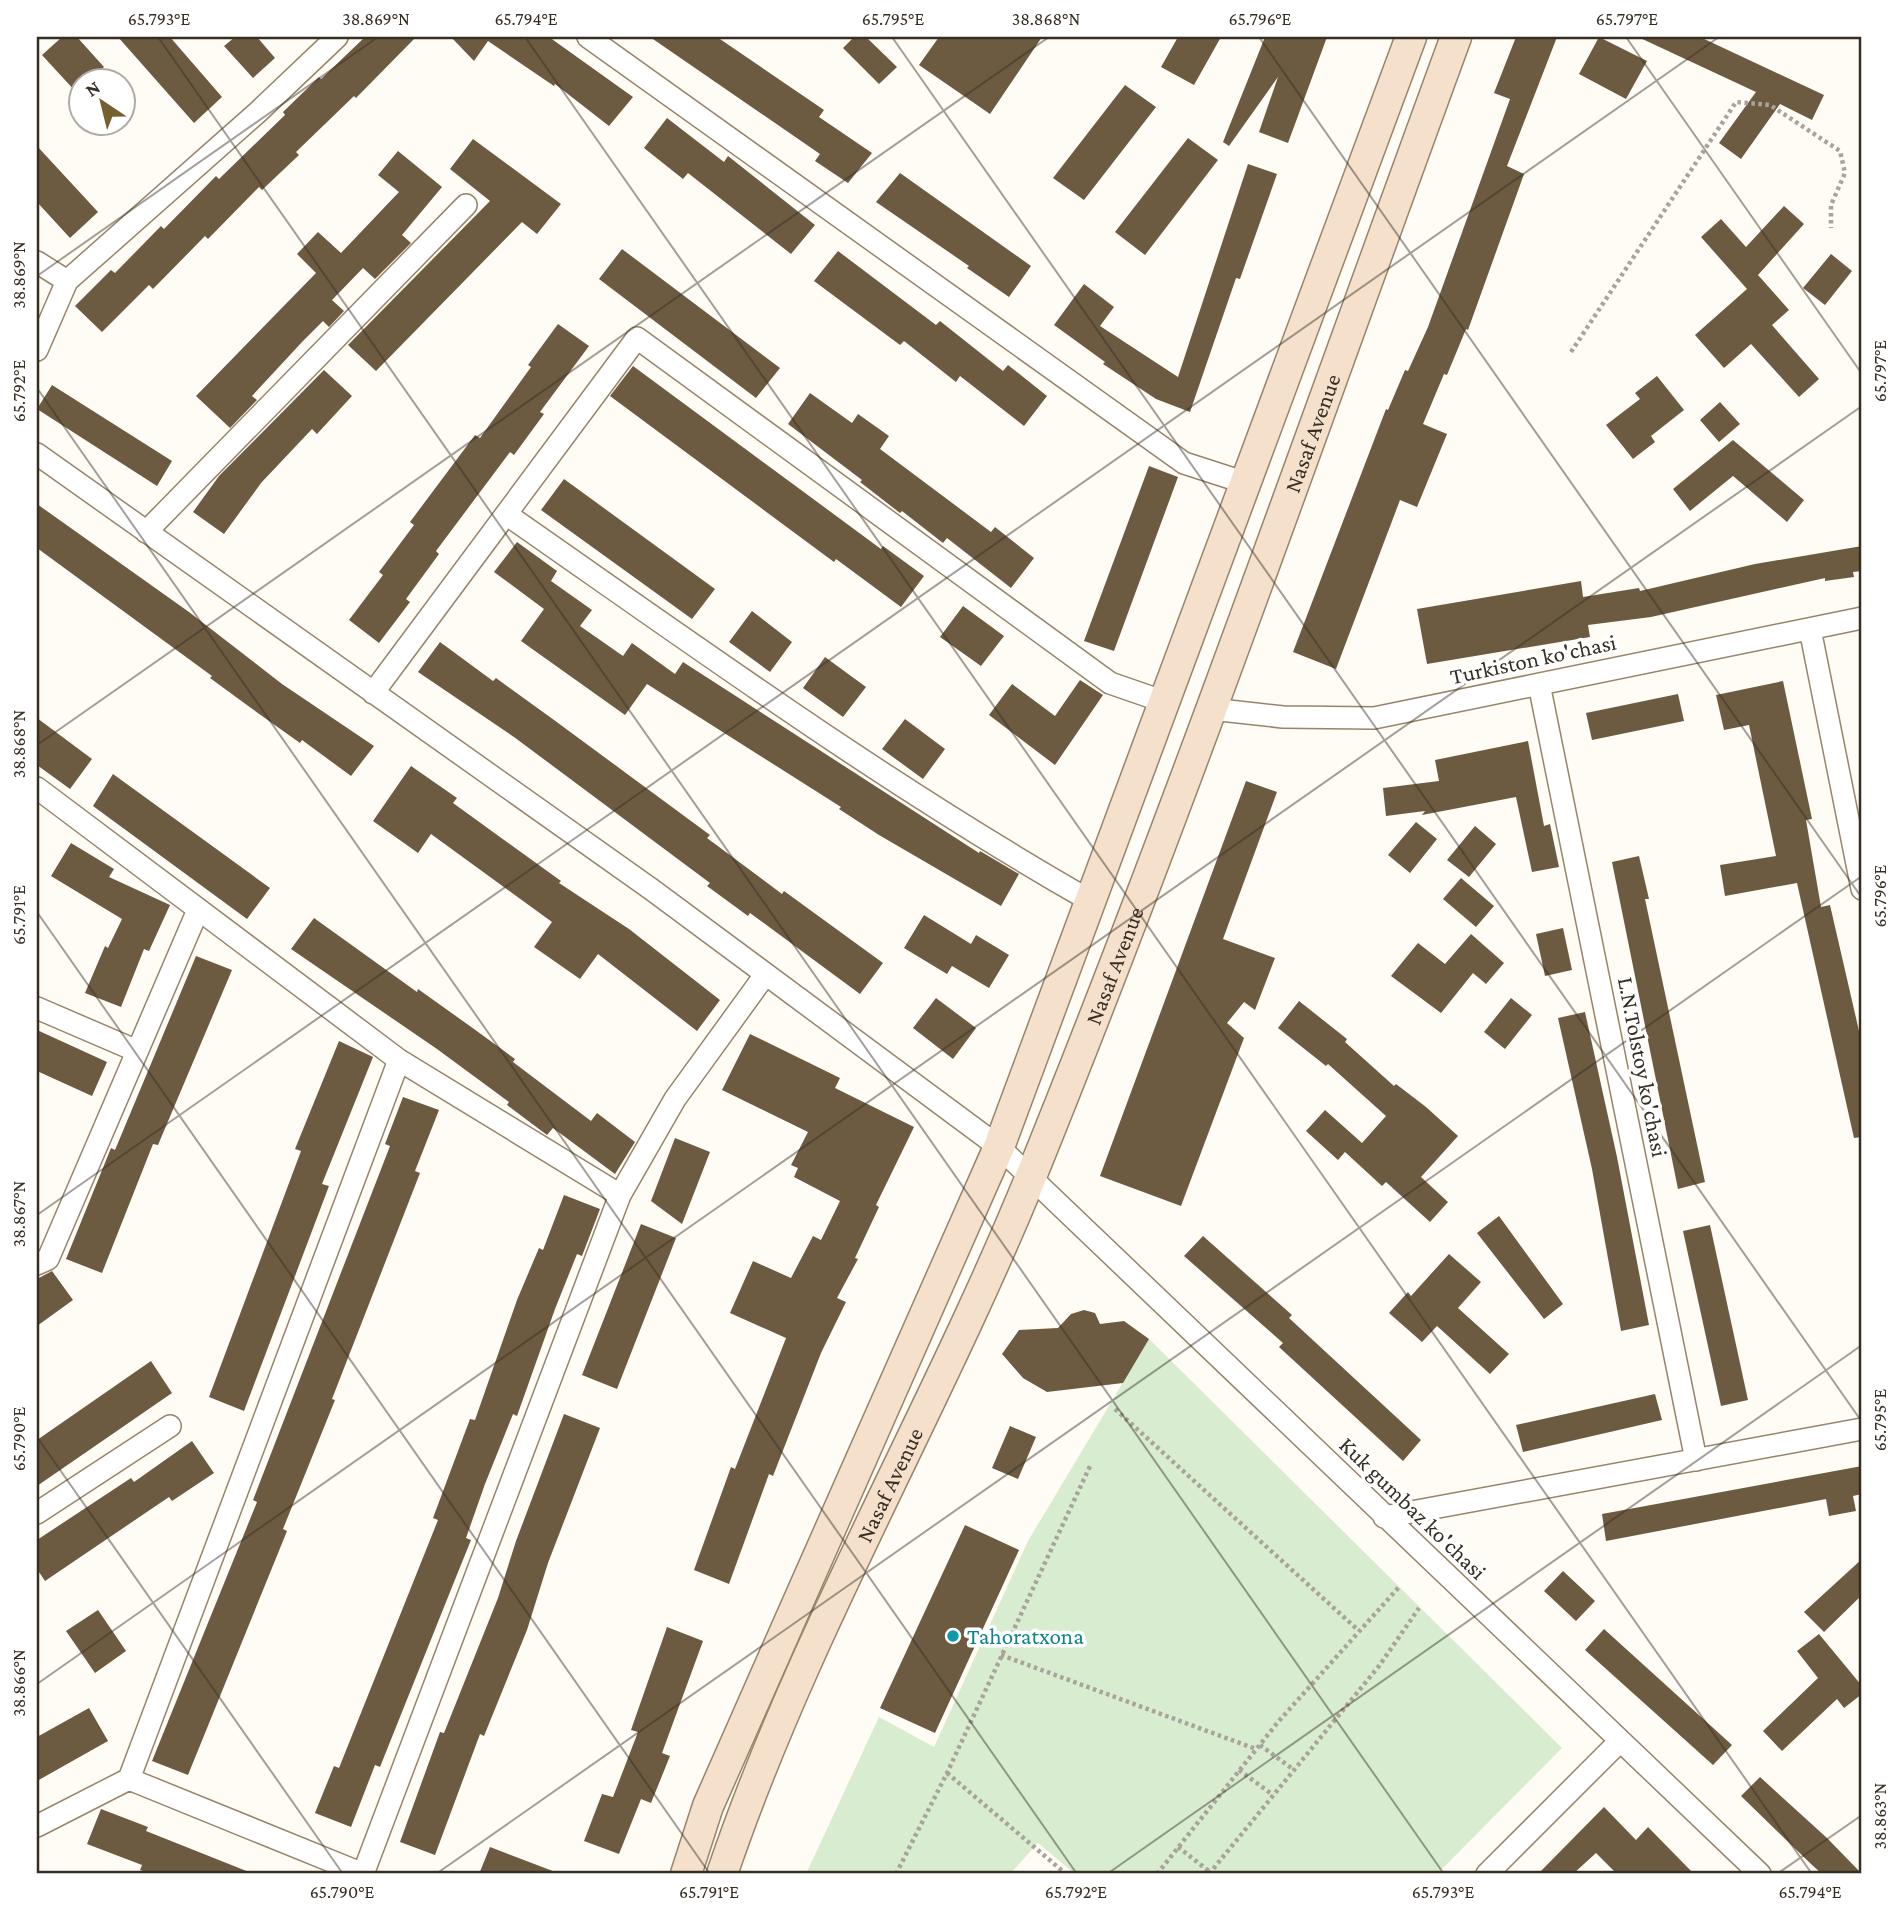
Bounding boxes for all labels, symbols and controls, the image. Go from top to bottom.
text: 65.793°E [128,9,190,29]
text: 38.869°N [342,9,410,29]
text: 65.794°E [494,9,558,29]
text: 65.795°E [862,9,924,29]
text: 38.868°N [1012,9,1080,29]
text: 65.796°E [1229,9,1292,29]
text: 65.797°E [1596,9,1658,29]
north arrow [66,66,136,136]
text: N [81,76,104,101]
text: 38.869°N [9,241,29,309]
text: 65.797°E [1870,340,1890,402]
text: 65.792°E [9,360,29,422]
street label: Nasaf Avenue [1279,370,1346,496]
street label: Turkiston ko'chasi [1448,629,1618,689]
text: 38.868°N [9,710,29,778]
text: 65.796°E [1870,864,1890,927]
text: 65.791°E [9,885,29,945]
street label: Nasaf Avenue [1080,903,1149,1028]
street label: L.N.Tolstoy ko'chasi [1613,975,1673,1159]
text: 38.867°N [9,1181,29,1247]
text: 65.795°E [1870,1389,1890,1451]
text: 65.790°E [9,1407,29,1471]
street label: Nasaf Avenue [851,1423,928,1546]
street label: Kuk gumbaz ko'chasi [1334,1431,1492,1585]
place label: Tahoratxona [967,1623,1084,1649]
marker: Tahoratxona [945,1628,961,1644]
text: 38.866°N [9,1649,29,1717]
text: 38.863°N [1870,1782,1890,1849]
text: 65.790°E [310,1882,374,1902]
text: 65.791°E [679,1882,739,1902]
text: 65.792°E [1045,1882,1107,1902]
text: 65.793°E [1412,1882,1474,1902]
text: 65.794°E [1778,1882,1842,1902]

